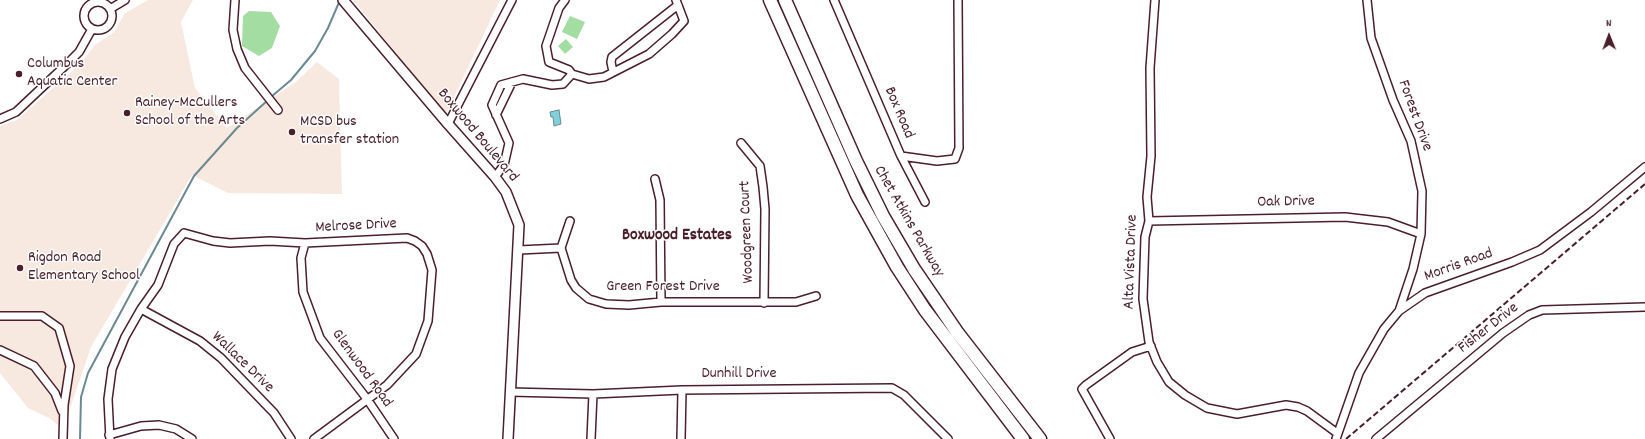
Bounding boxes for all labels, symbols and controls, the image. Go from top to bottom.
north arrow [1589,16,1629,56]
text: N [1606,16,1612,32]
place label: Columbus Aquatic Center [27,55,117,93]
marker: Columbus Aquatic Center [14,69,24,79]
street label: Forest Drive [1392,78,1436,154]
street label: Box Road [879,84,917,142]
street label: Boxwood Boulevard [432,85,522,187]
place label: Rainey-McCullers School of the Arts [135,94,245,132]
marker: Rainey-McCullers School of the Arts [122,108,132,118]
place label: MCSD bus transfer station [300,113,399,151]
marker: MCSD bus transfer station [287,127,297,137]
street label: Chet Atkins Parkway [868,163,948,281]
street label: Woodgreen Court [737,180,759,284]
street label: Oak Drive [1257,193,1315,213]
street label: Alta Vista Drive [1121,214,1143,310]
street label: Melrose Drive [315,215,397,239]
district label: Boxwood Estates [622,227,732,247]
street label: Morris Road [1422,245,1496,287]
place label: Rigdon Road Elementary School [28,249,140,287]
marker: Rigdon Road Elementary School [15,263,25,273]
street label: Green Forest Drive [606,278,720,298]
street label: Fisher Drive [1455,299,1523,359]
street label: Glenwood Road [326,326,396,412]
street label: Wallace Drive [207,328,277,398]
street label: Dunhill Drive [702,365,776,385]

